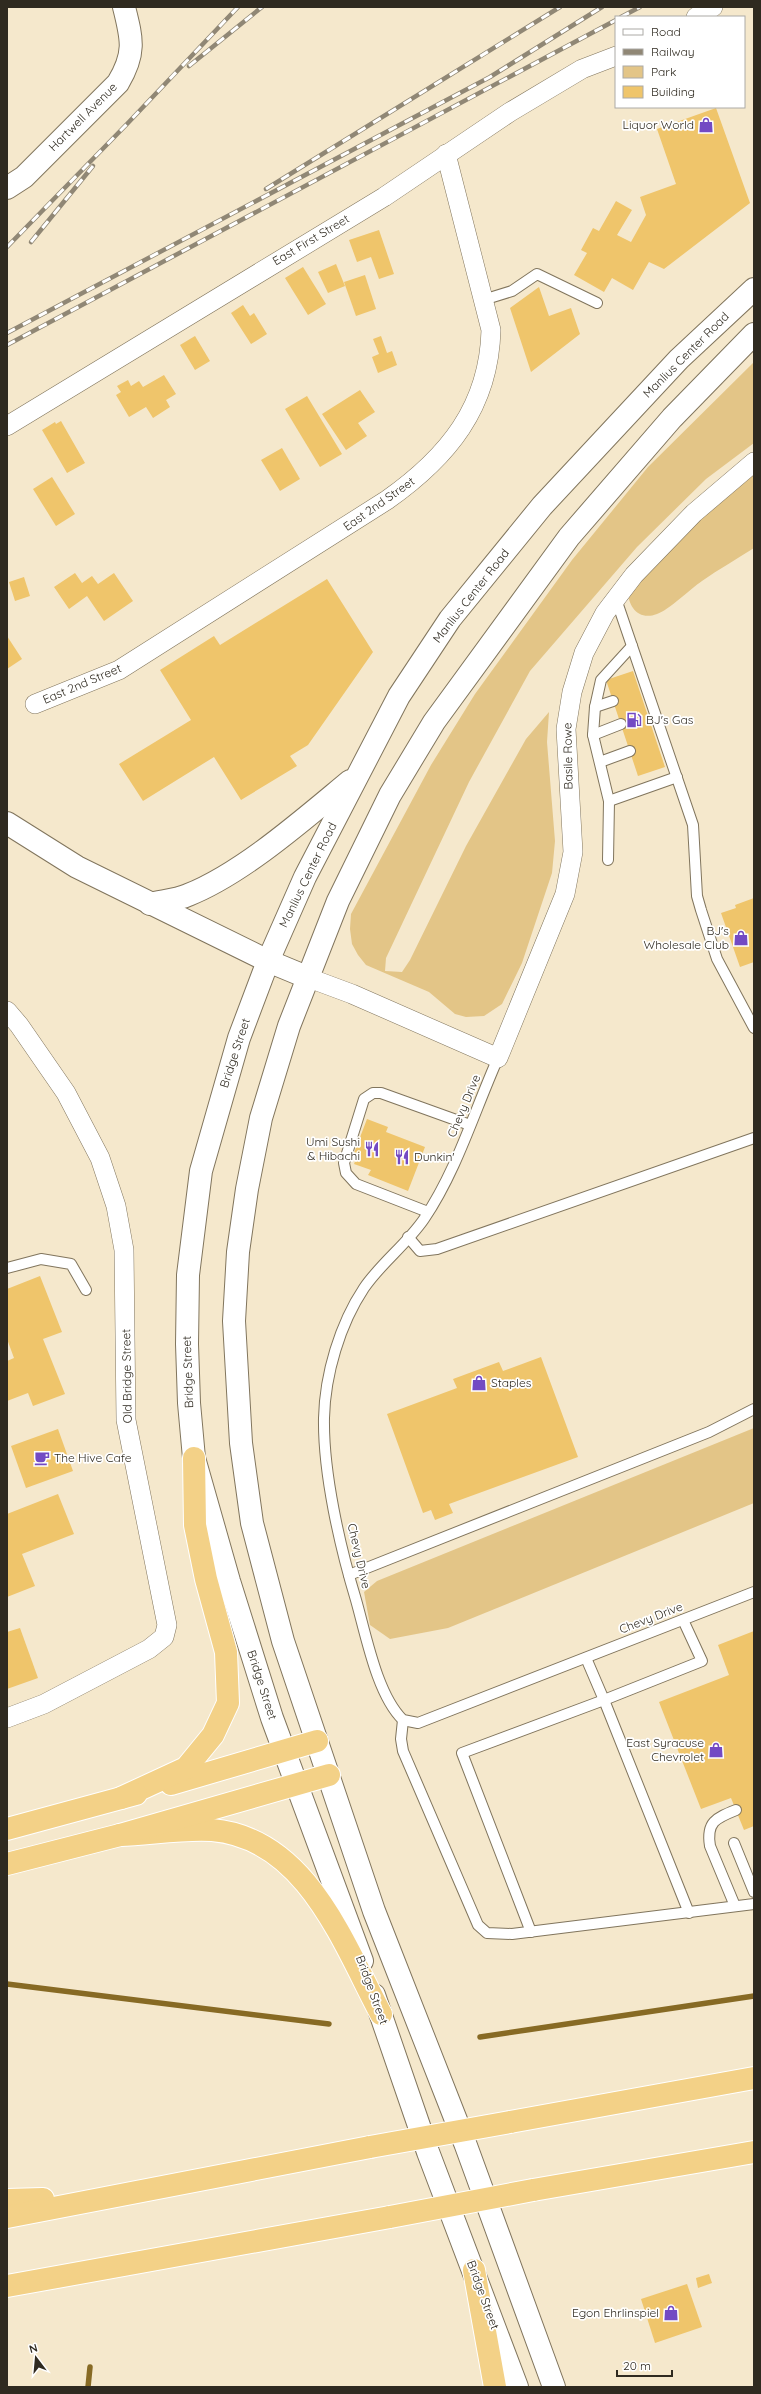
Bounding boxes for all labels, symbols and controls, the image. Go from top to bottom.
legend [615,16,745,108]
text: Road [651,24,681,39]
text: Railway [651,44,695,59]
text: Park [651,64,676,79]
street label: Hartwell Avenue [45,79,120,154]
text: Building [651,84,695,99]
shop icon: Liquor World [697,116,715,134]
place label: Liquor World [623,117,694,132]
street label: East First Street [270,211,352,268]
street label: Manlius Center Road [640,309,732,401]
street label: East 2nd Street [340,473,417,534]
street label: Manlius Center Road [429,546,512,646]
street label: East 2nd Street [40,660,123,707]
fuel station icon: BJ's Gas [625,711,643,729]
place label: BJ's Gas [646,712,694,727]
street label: Basile Rowe [559,722,576,790]
street label: Manlius Center Road [276,820,340,930]
place label: BJ's Wholesale Club [644,923,729,952]
shop icon: BJ's Wholesale Club [732,929,750,947]
street label: Bridge Street [216,1016,253,1090]
street label: Chevy Drive [444,1072,484,1139]
place label: Umi Sushi & Hibachi [306,1134,360,1163]
restaurant icon: Umi Sushi & Hibachi [363,1140,381,1158]
restaurant icon: Dunkin' [393,1148,411,1166]
place label: Dunkin' [414,1149,455,1164]
street label: Old Bridge Street [118,1329,135,1424]
street label: Bridge Street [179,1336,196,1408]
shop icon: Staples [470,1374,488,1392]
place label: Staples [491,1375,532,1390]
cafe icon: The Hive Cafe [33,1449,51,1467]
place label: The Hive Cafe [54,1450,132,1465]
street label: Chevy Drive [345,1522,374,1590]
street label: Chevy Drive [617,1599,685,1636]
street label: Bridge Street [244,1648,281,1722]
place label: East Syracuse Chevrolet [626,1735,704,1764]
shop icon: East Syracuse Chevrolet [707,1741,725,1759]
street label: Bridge Street [353,1953,392,2026]
street label: Bridge Street [464,2258,503,2331]
shop icon: Egon Ehrlinspiel [662,2304,680,2322]
place label: Egon Ehrlinspiel [572,2305,659,2320]
north arrow [16,2338,56,2378]
text: N [27,2341,39,2356]
scale bar [617,2352,672,2378]
text: 20 m [623,2358,651,2373]

